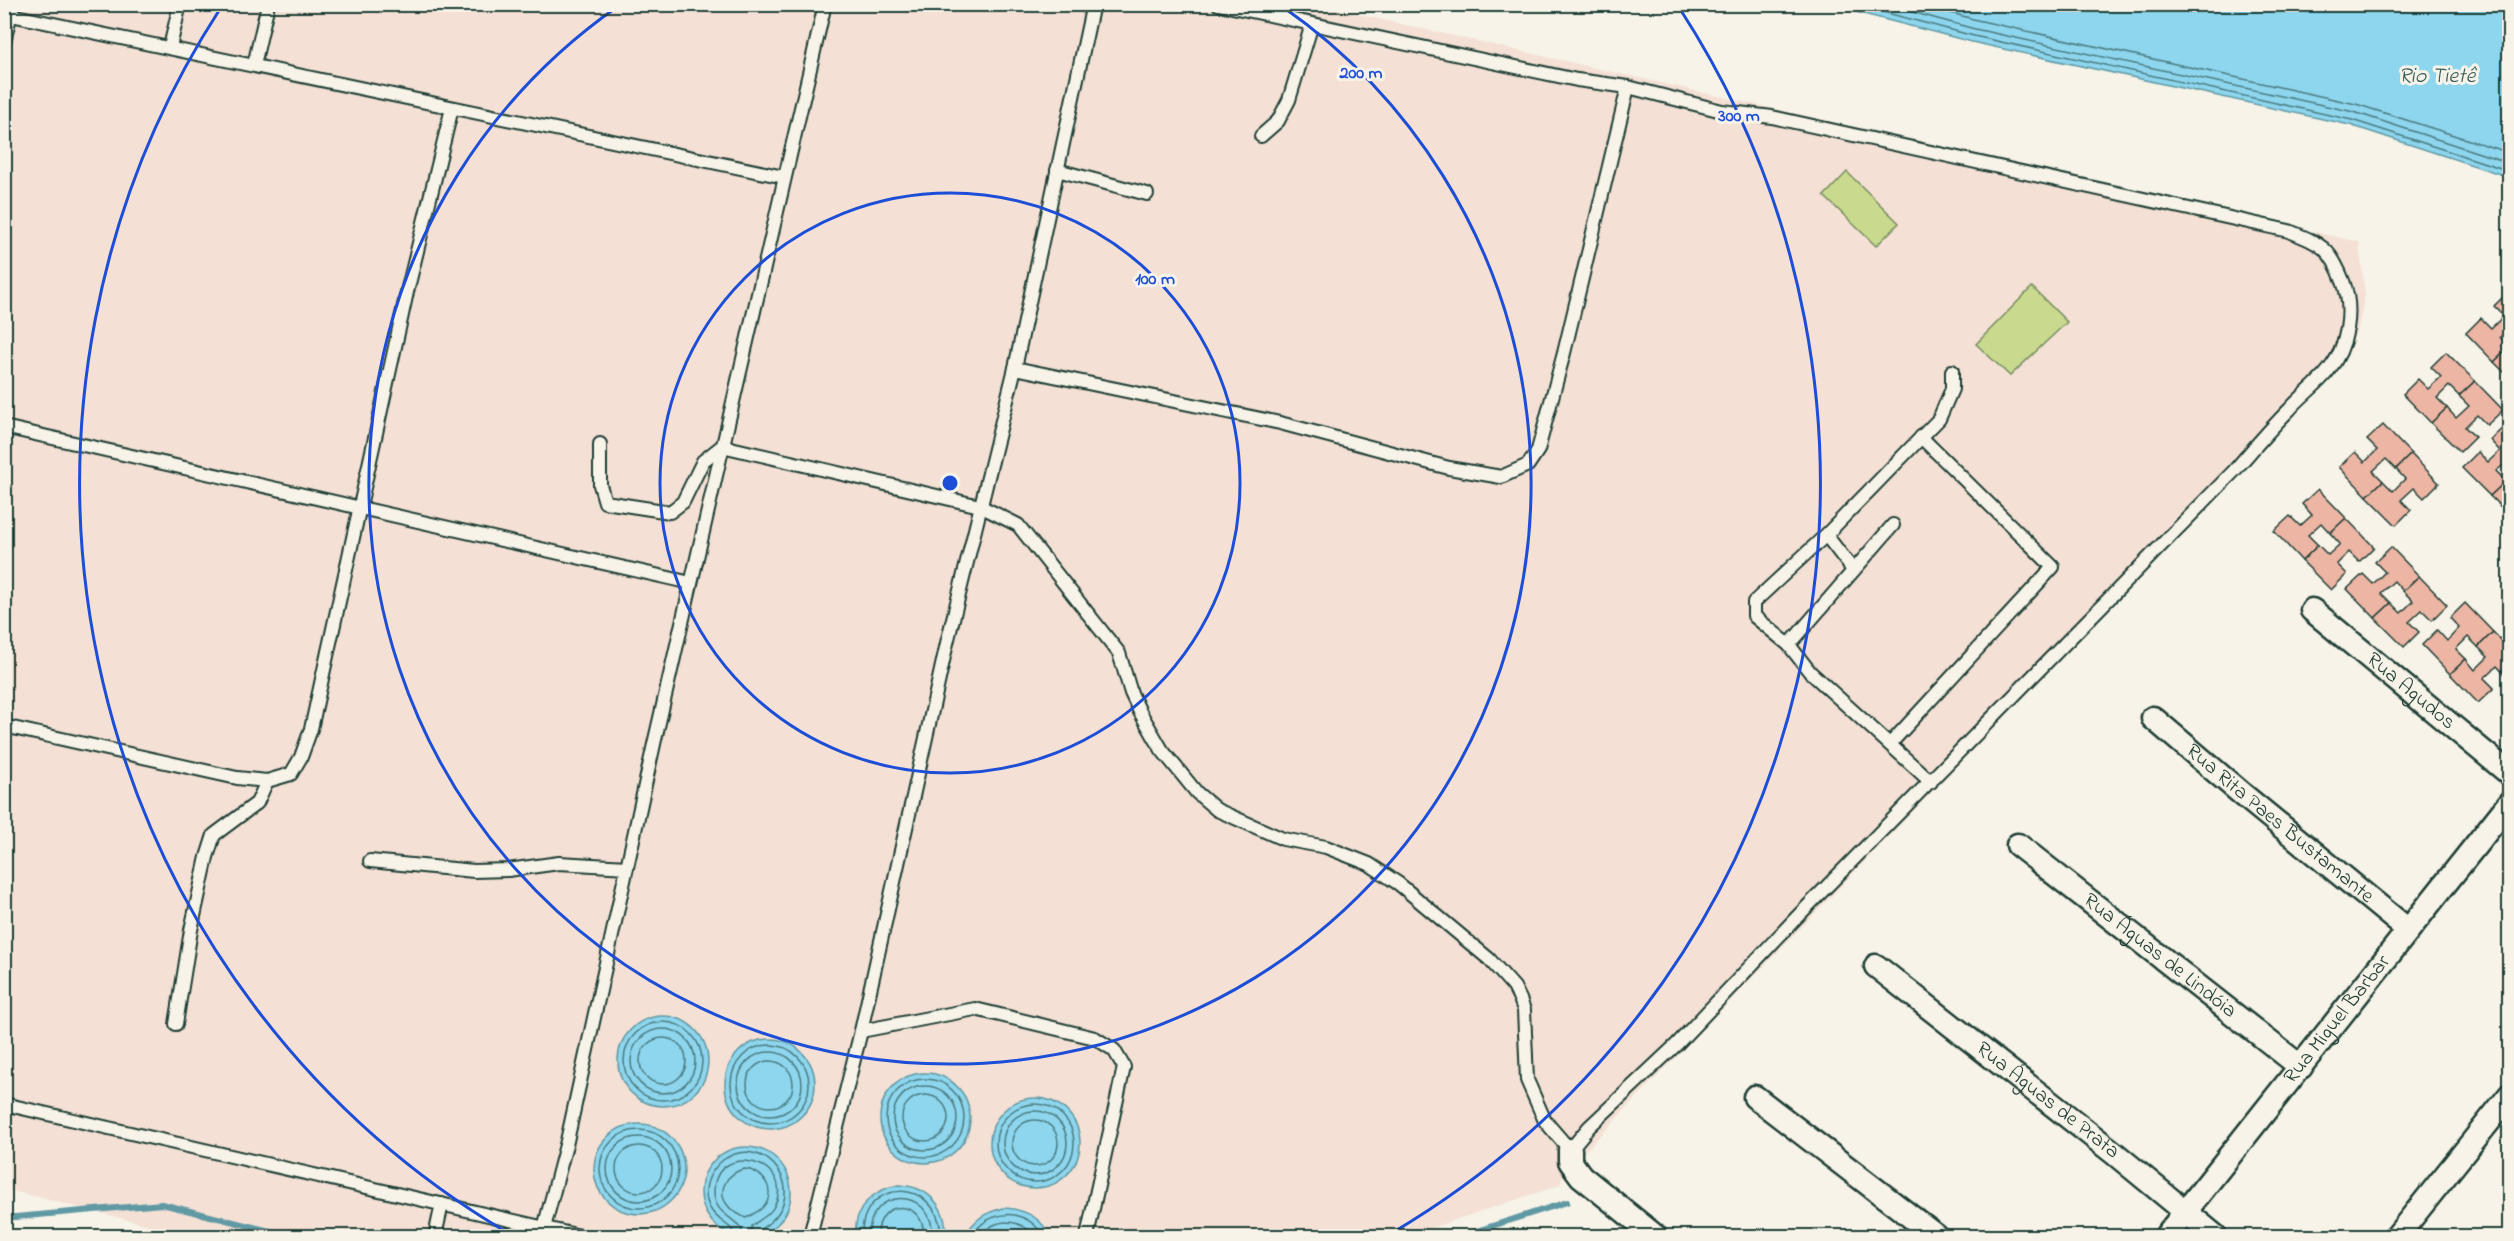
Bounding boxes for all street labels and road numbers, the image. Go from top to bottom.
street label: Rua Agudos [2359,646,2462,738]
street label: Rua Rita Paes Bustamante [2179,737,2381,911]
street label: Rua Águas de Lindóia [2076,886,2243,1026]
street label: Rua Miguel Barbar [2277,948,2398,1091]
street label: Rua Águas de Prata [1969,1035,2126,1167]

